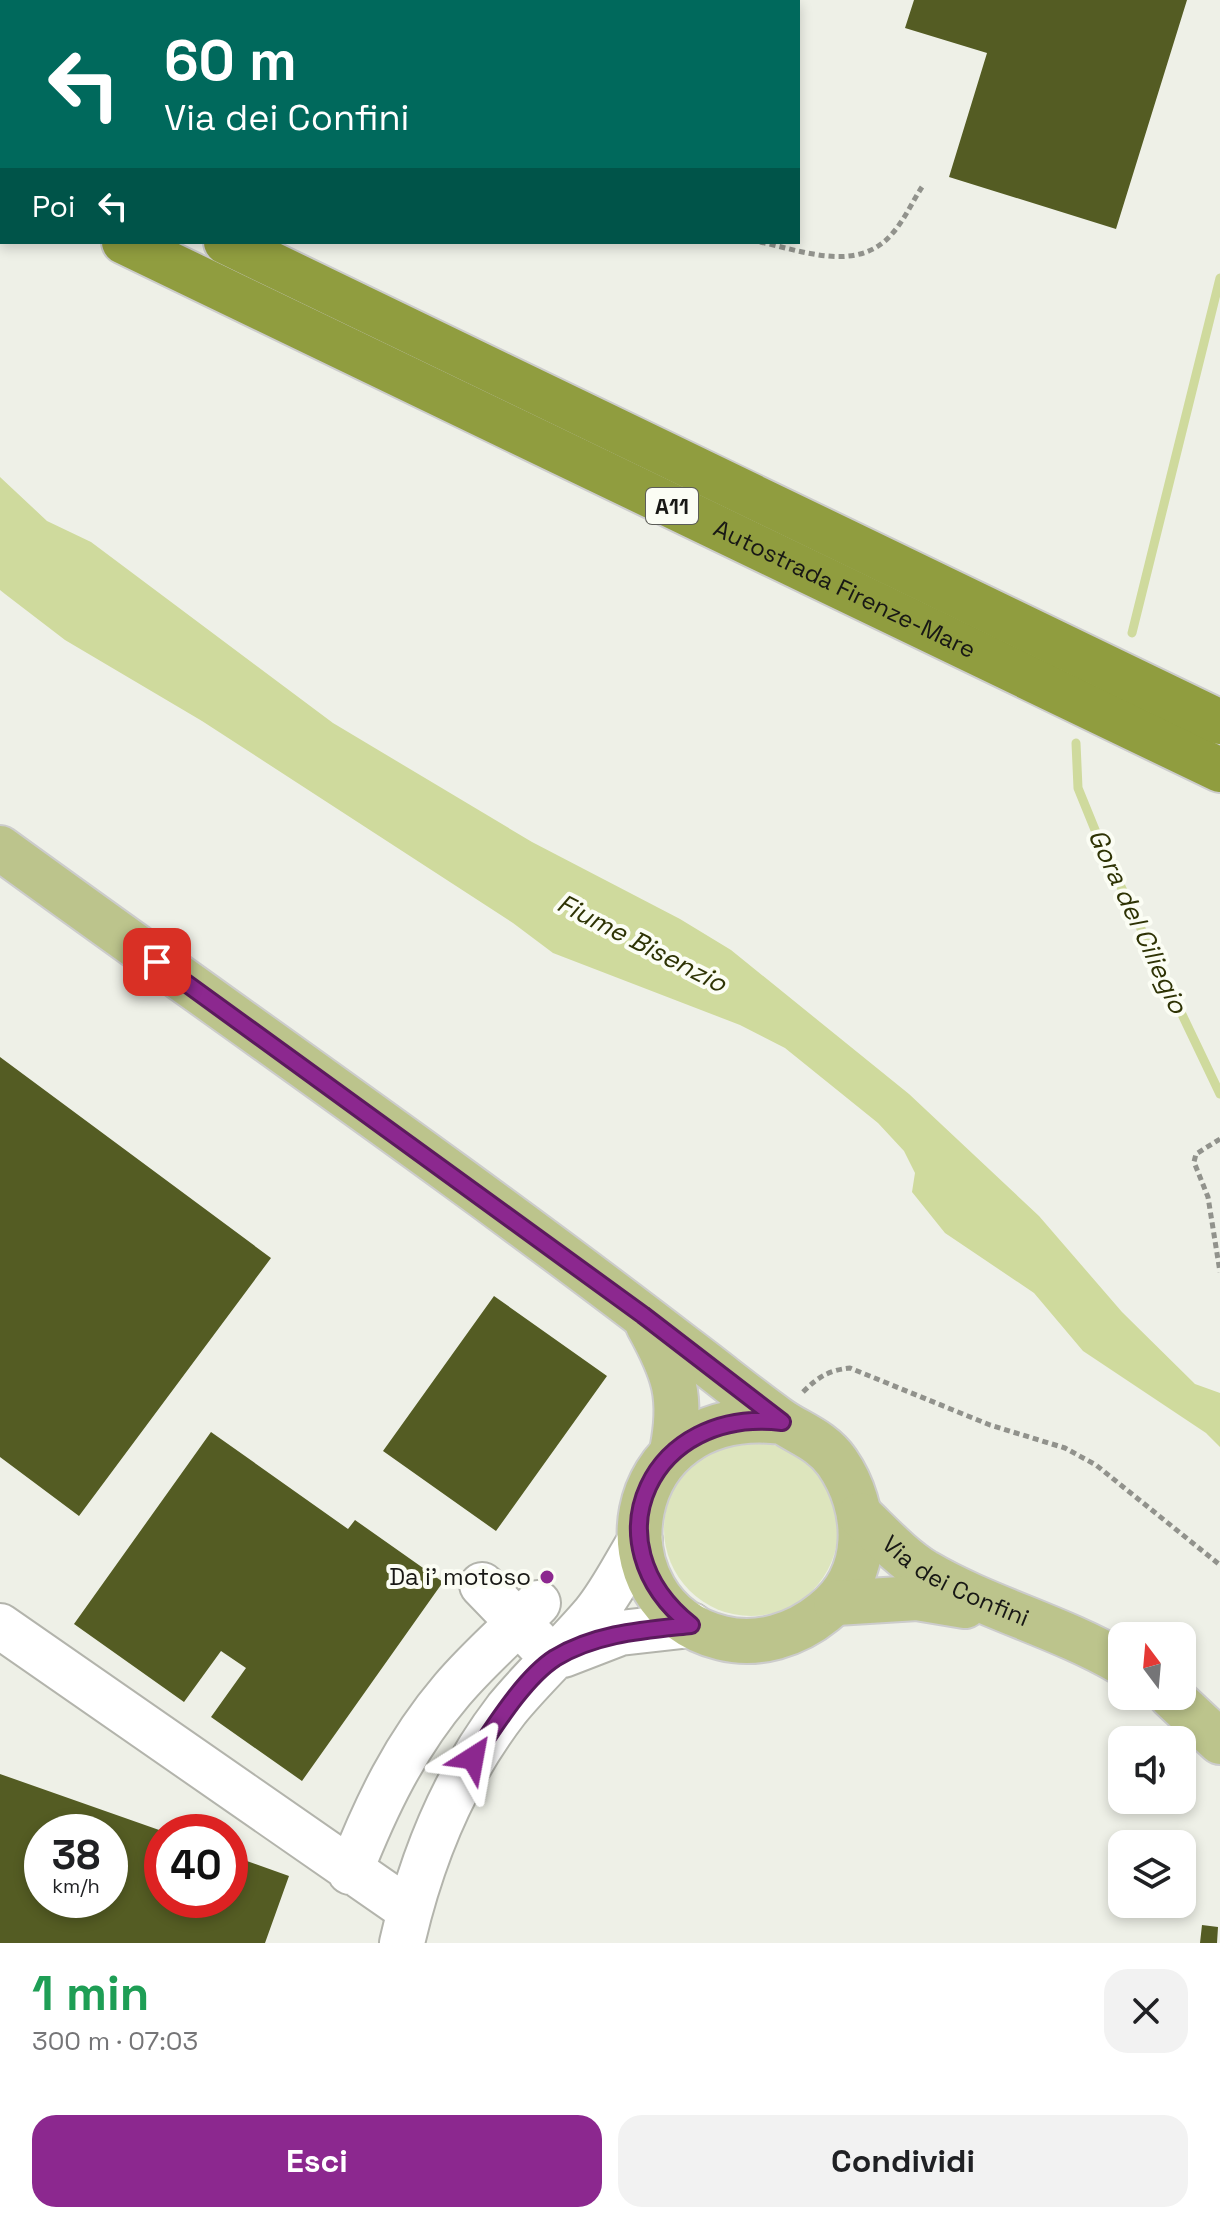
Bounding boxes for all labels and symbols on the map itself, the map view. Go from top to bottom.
road number: A11 [646,488,698,524]
street label: Autostrada Firenze-Mare [709,512,981,665]
water label: Gora del Ciliegio [1080,823,1196,1020]
water label: Fiume Bisenzio [552,886,733,1001]
pin [123,928,191,996]
street label: Via dei Confini [876,1529,1034,1633]
place label: Da i' motoso [389,1561,531,1592]
marker: Da i' motoso [538,1568,556,1586]
north arrow [1108,1622,1196,1710]
position arrow [431,1716,515,1800]
speed limit sign: 40 [144,1814,248,1918]

